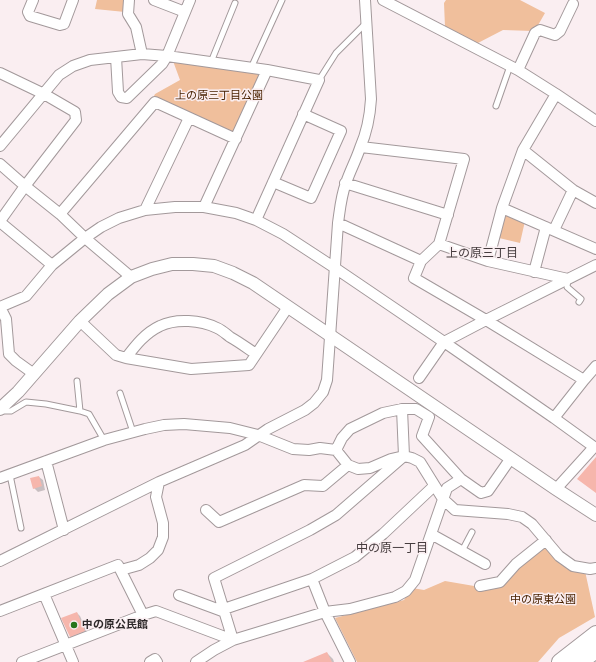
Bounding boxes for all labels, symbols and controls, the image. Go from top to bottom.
park label: 上の原三丁目公園 [175,89,263,103]
district label: 上の原三丁目 [446,247,518,261]
district label: 中の原一丁目 [356,542,428,556]
park label: 中の原東公園 [510,593,576,607]
place label: 中の原公民館 [82,618,148,632]
marker: 中の原公民館 [69,620,79,630]

